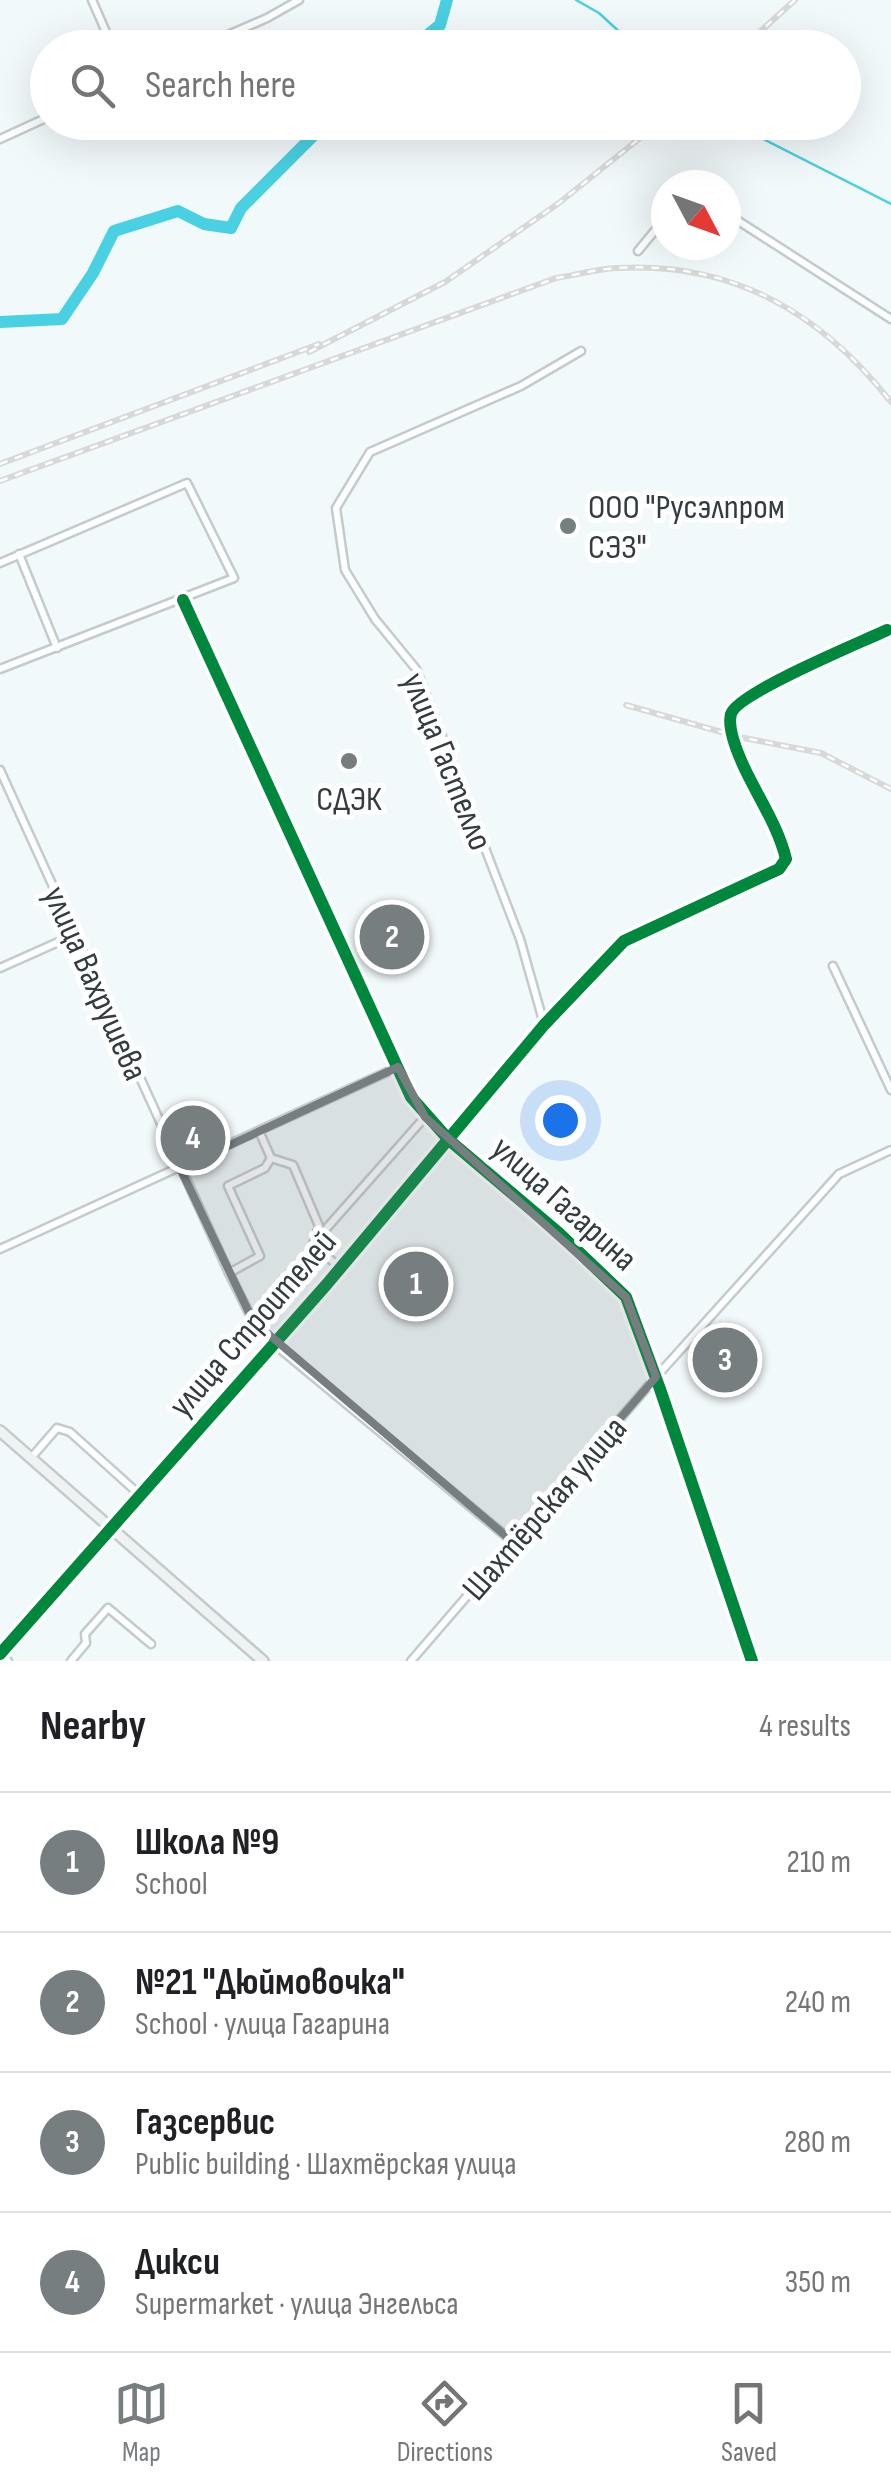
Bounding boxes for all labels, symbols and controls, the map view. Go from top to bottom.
search box [30,30,861,140]
icon: search [65,58,120,113]
text: Search here [145,63,296,108]
north arrow [651,170,741,260]
place label: ООО "Русэлпром СЭЗ" [588,486,785,569]
marker: ООО "Русэлпром СЭЗ" [557,515,579,537]
street label: улица Гастелло [392,666,502,857]
marker: СДЭК [338,750,360,772]
place label: СДЭК [316,778,382,821]
street label: улица Вахрушева [33,880,157,1087]
pin: 2 [360,900,424,974]
your location [535,1095,586,1146]
pin: 4 [160,1100,226,1176]
street label: улица Гагарина [482,1127,646,1281]
street label: улица Строителей [160,1221,346,1427]
pin: 1 [384,1246,448,1322]
pin: 3 [692,1322,758,1398]
street label: Шахтёрская улица [454,1408,637,1610]
text: Nearby [40,1701,146,1752]
text: 4 results [759,1707,851,1746]
text: Школа №9 [135,1820,279,1865]
text: 1 [66,1843,79,1882]
text: 210 m [787,1843,851,1882]
text: School [135,1865,208,1904]
text: №21 "Дюймовочка" [135,1960,405,2005]
text: 2 [65,1983,80,2022]
text: 240 m [785,1983,851,2022]
text: School · улица Гагарина [135,2005,390,2044]
text: Газсервис [135,2100,275,2145]
text: 3 [65,2123,80,2162]
text: 280 m [784,2123,851,2162]
text: Public building · Шахтёрская улица [135,2145,516,2184]
text: Дикси [135,2240,220,2285]
text: 4 [65,2263,80,2302]
text: 350 m [785,2263,851,2302]
text: Supermarket · улица Энгельса [135,2285,459,2324]
tab: Map [114,2376,169,2469]
tab: Directions [397,2376,493,2469]
tab: Saved [721,2376,777,2469]

